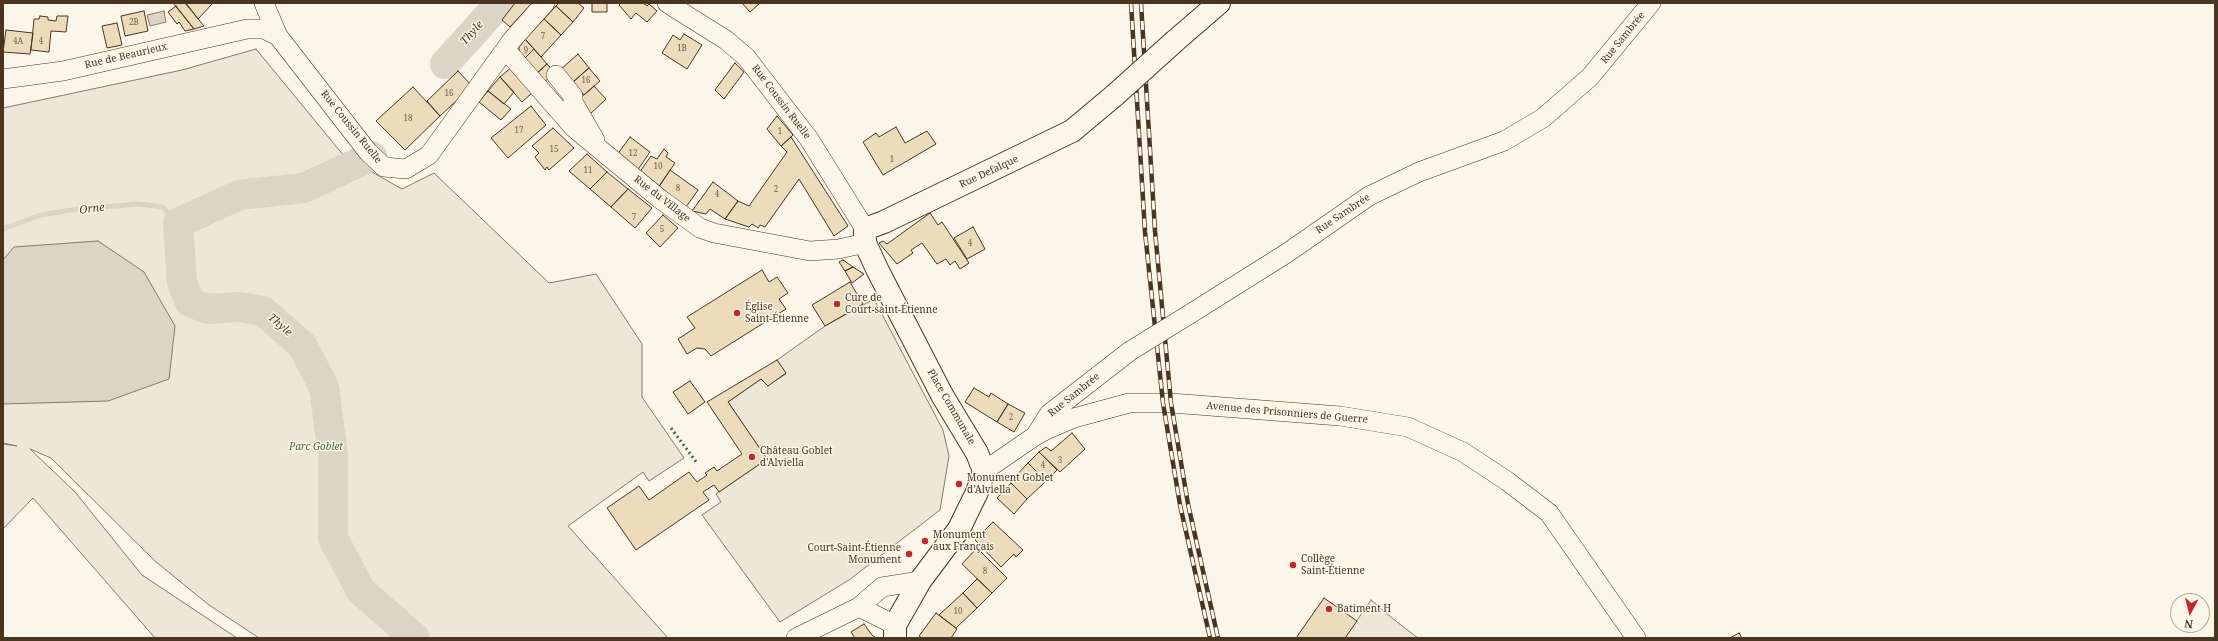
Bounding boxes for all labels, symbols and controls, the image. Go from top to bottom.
street label: Rue Sambrée [1599,10,1647,66]
house number: 2B [129,18,139,28]
water label: Thyle [458,18,486,48]
house number: 7 [541,32,545,42]
house number: 4A [13,37,23,47]
house number: 4 [39,37,43,47]
street label: Rue de Beaurieux [84,41,168,71]
house number: 1B [677,44,687,54]
house number: 9 [524,46,528,56]
street label: Rue Coussin Ruelle [749,62,813,142]
house number: 16 [582,76,590,86]
street label: Rue Coussin Ruelle [318,88,384,166]
house number: 16 [445,89,453,99]
house number: 18 [404,114,412,124]
house number: 17 [515,126,523,136]
house number: 1 [778,127,782,137]
house number: 15 [550,145,558,155]
house number: 12 [629,149,637,159]
street label: Rue Defalque [958,153,1020,191]
house number: 1 [890,155,894,165]
house number: 10 [654,162,662,172]
house number: 11 [584,166,592,176]
street label: Rue du Village [631,173,693,225]
house number: 8 [676,184,680,194]
house number: 2 [774,185,778,195]
house number: 4 [715,190,719,200]
street label: Rue Sambrée [1314,191,1372,237]
water label: Orne [79,201,105,217]
house number: 7 [632,213,636,223]
house number: 5 [660,225,664,235]
house number: 4 [968,239,972,249]
place label: Cure de Court-saint-Étienne [845,292,938,316]
marker: Cure de Court-saint-Étienne [832,299,842,309]
place label: Église Saint-Étienne [745,301,809,324]
marker: Église Saint-Étienne [732,308,742,318]
water label: Thyle [265,311,295,339]
street label: Place Communale [924,367,978,447]
street label: Rue Sambrée [1046,371,1102,419]
street label: Avenue des Prisonniers de Guerre [1206,400,1368,426]
house number: 2 [1009,413,1013,423]
park label: Parc Goblet [289,441,343,453]
place label: Château Goblet d'Alviella [760,445,833,468]
marker: Château Goblet d'Alviella [747,452,757,462]
house number: 3 [1058,456,1062,466]
house number: 4 [1041,461,1045,471]
place label: Monument Goblet d’Alviella [967,472,1053,496]
marker: Monument Goblet d’Alviella [954,479,964,489]
place label: Monument aux Français [933,529,994,552]
marker: Monument aux Français [920,536,930,546]
place label: Court-Saint-Étienne Monument [808,542,901,566]
marker: Court-Saint-Étienne Monument [904,549,914,559]
place label: Collège Saint-Étienne [1301,553,1365,576]
marker: Collège Saint-Étienne [1288,560,1298,570]
house number: 8 [983,567,987,577]
north arrow [2170,593,2210,633]
place label: Batiment H [1337,603,1391,615]
marker: Batiment H [1324,604,1334,614]
house number: 10 [954,607,962,617]
text: N [2183,616,2194,632]

